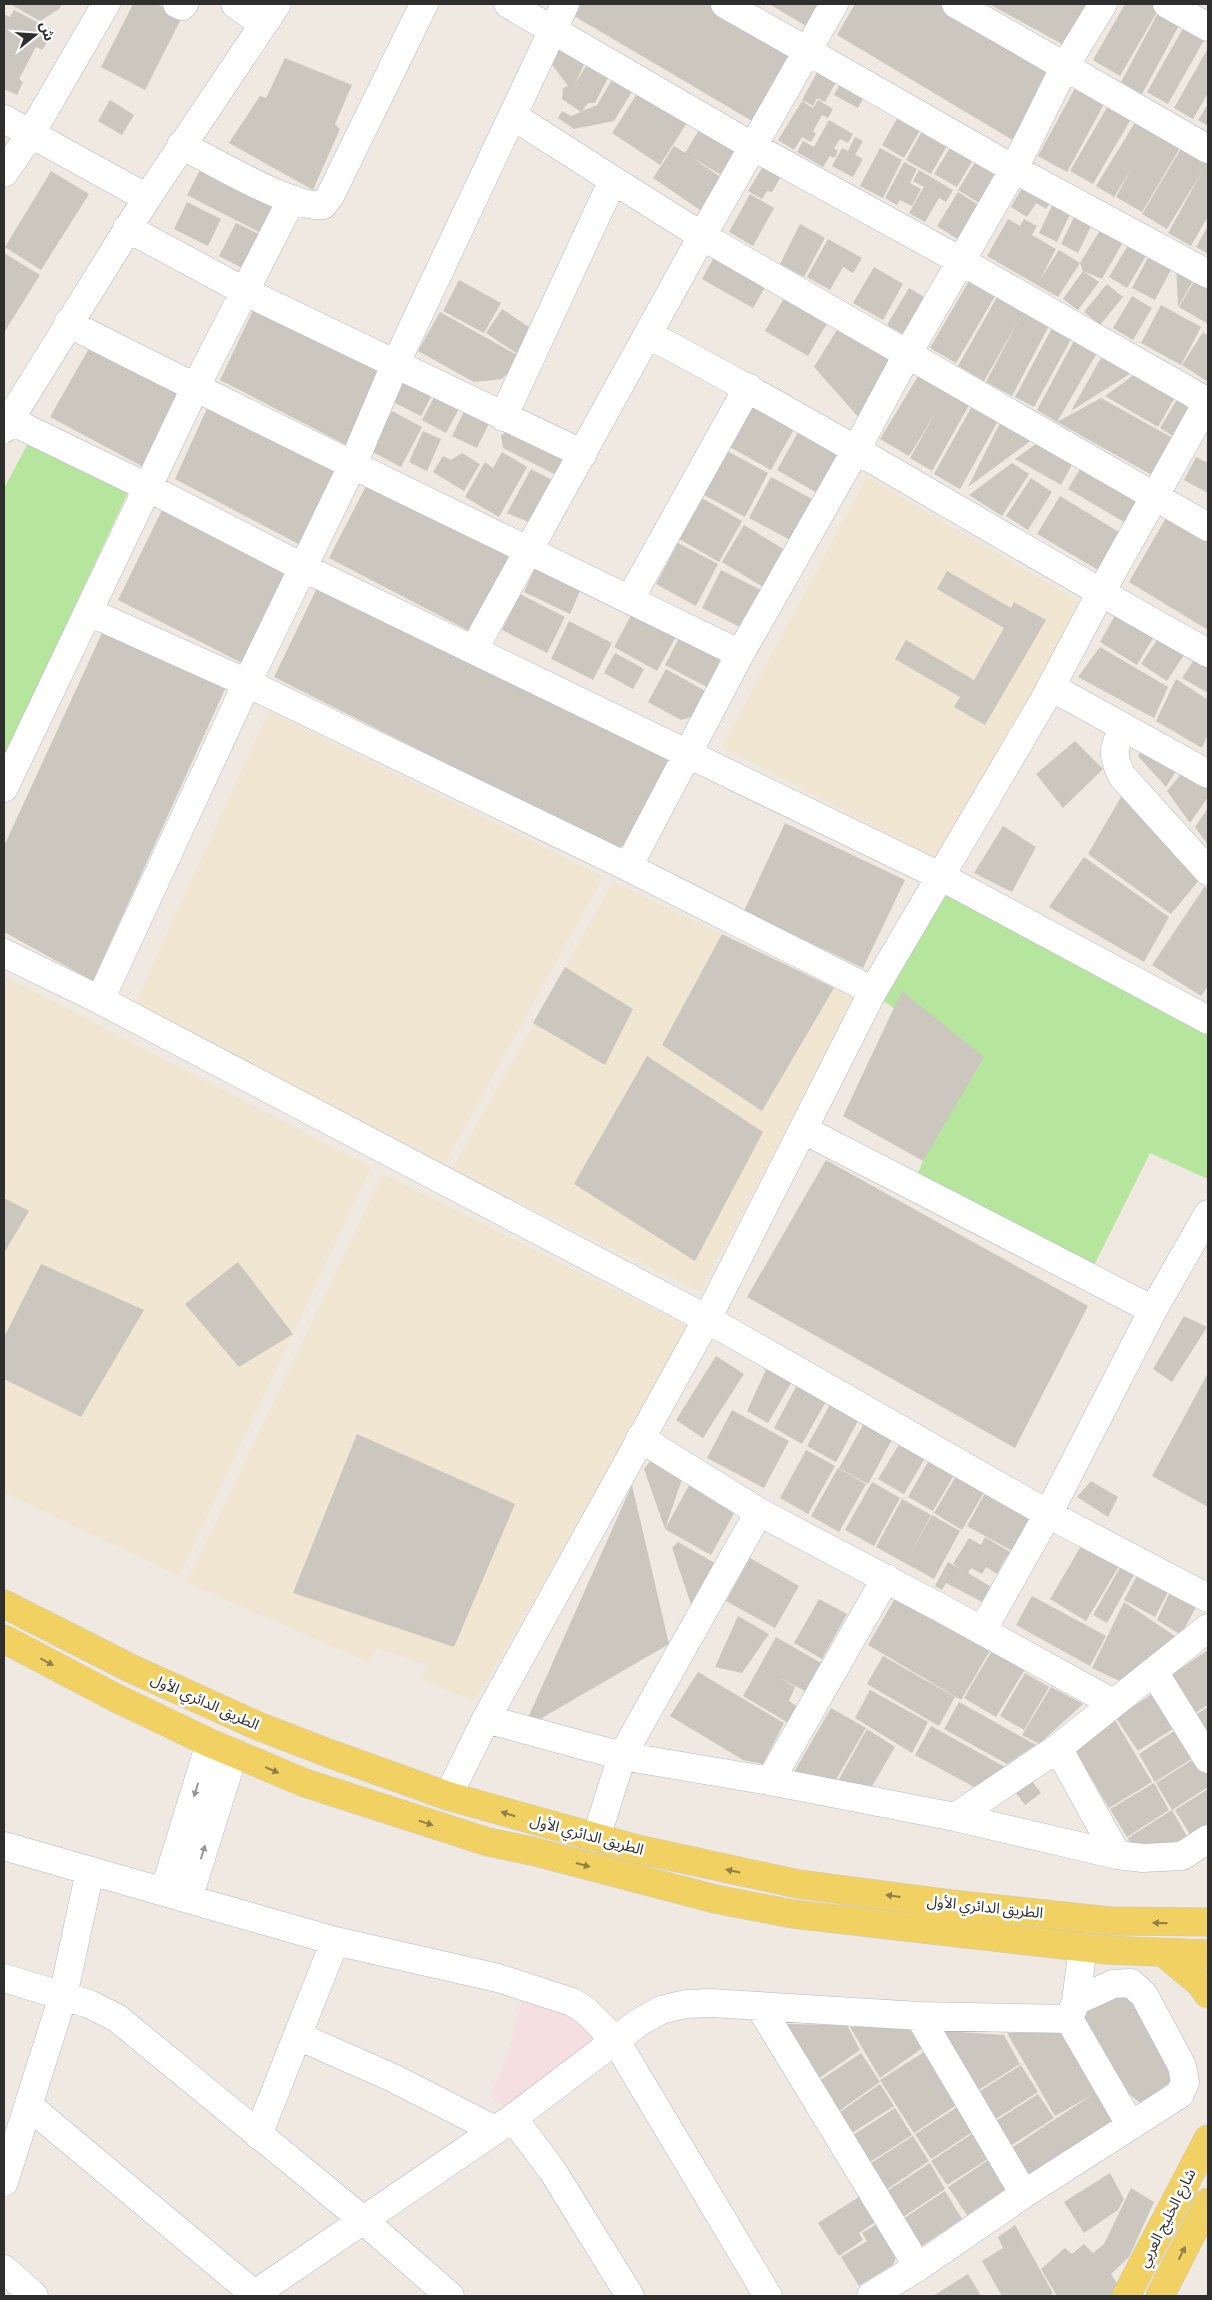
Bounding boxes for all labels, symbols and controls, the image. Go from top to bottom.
north arrow [10,10,60,60]
text: ش [36,20,58,43]
one-way arrow [40,1658,54,1666]
street label: الطريق الدائري الأول [147,1670,262,1736]
one-way arrow [265,1766,279,1774]
one-way arrow [191,1782,199,1797]
one-way arrow [500,1809,515,1817]
street label: الطريق الدائري الأول [528,1811,646,1861]
one-way arrow [418,1819,433,1827]
one-way arrow [200,1845,207,1860]
one-way arrow [575,1861,590,1869]
one-way arrow [725,1866,741,1874]
one-way arrow [885,1892,901,1900]
street label: الطريق الدائري الأول [926,1892,1044,1925]
one-way arrow [1151,1918,1167,1926]
street label: شارع الخليج العربي [1134,2165,1202,2272]
one-way arrow [1178,2246,1186,2260]

